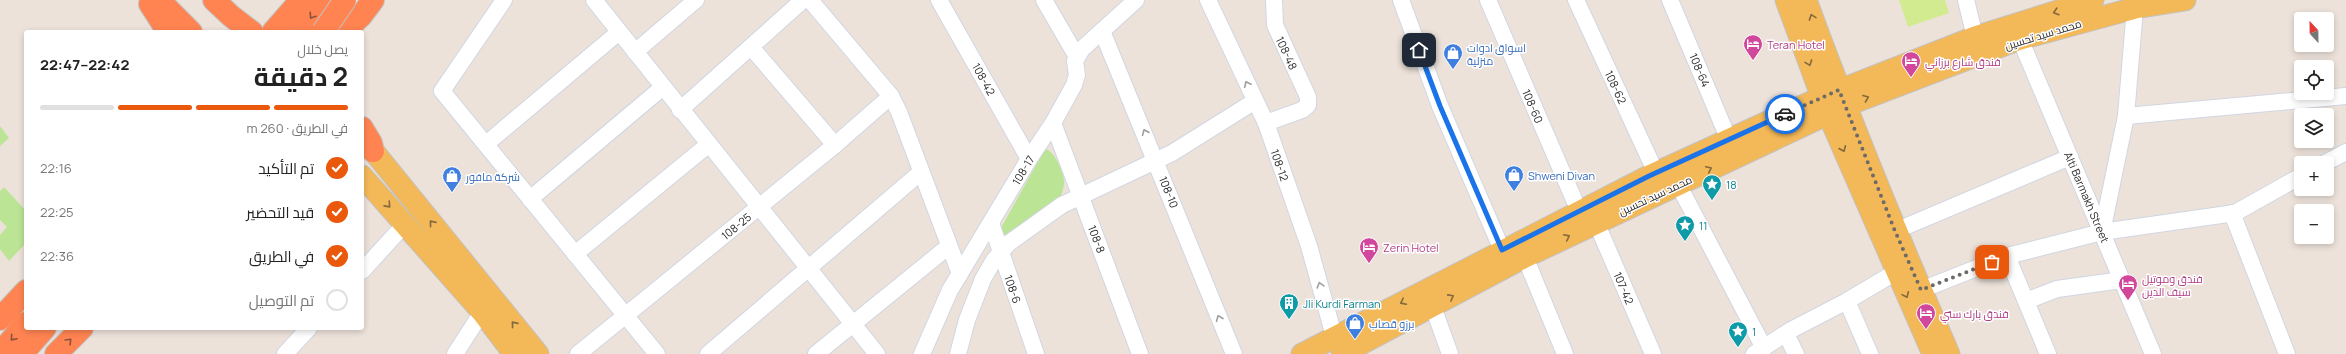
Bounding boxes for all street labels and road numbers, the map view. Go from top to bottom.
street label: محمد سید تحسین [2003,15,2083,53]
street label: 108-48 [1273,34,1301,72]
street label: 108-64 [1686,51,1714,89]
street label: 108-42 [969,60,999,98]
street label: 108-62 [1602,68,1630,106]
street label: 108-60 [1519,87,1547,125]
street label: 108-12 [1268,147,1292,183]
street label: Alti Barmakh Street [2061,149,2113,245]
street label: 108-17 [1008,152,1038,188]
street label: محمد سید تحسین [1616,171,1694,219]
street label: 108-10 [1156,174,1182,210]
street label: 108-25 [718,209,754,243]
street label: 108-8 [1085,223,1109,255]
street label: 107-42 [1610,269,1638,307]
street label: 108-6 [1001,273,1025,305]

